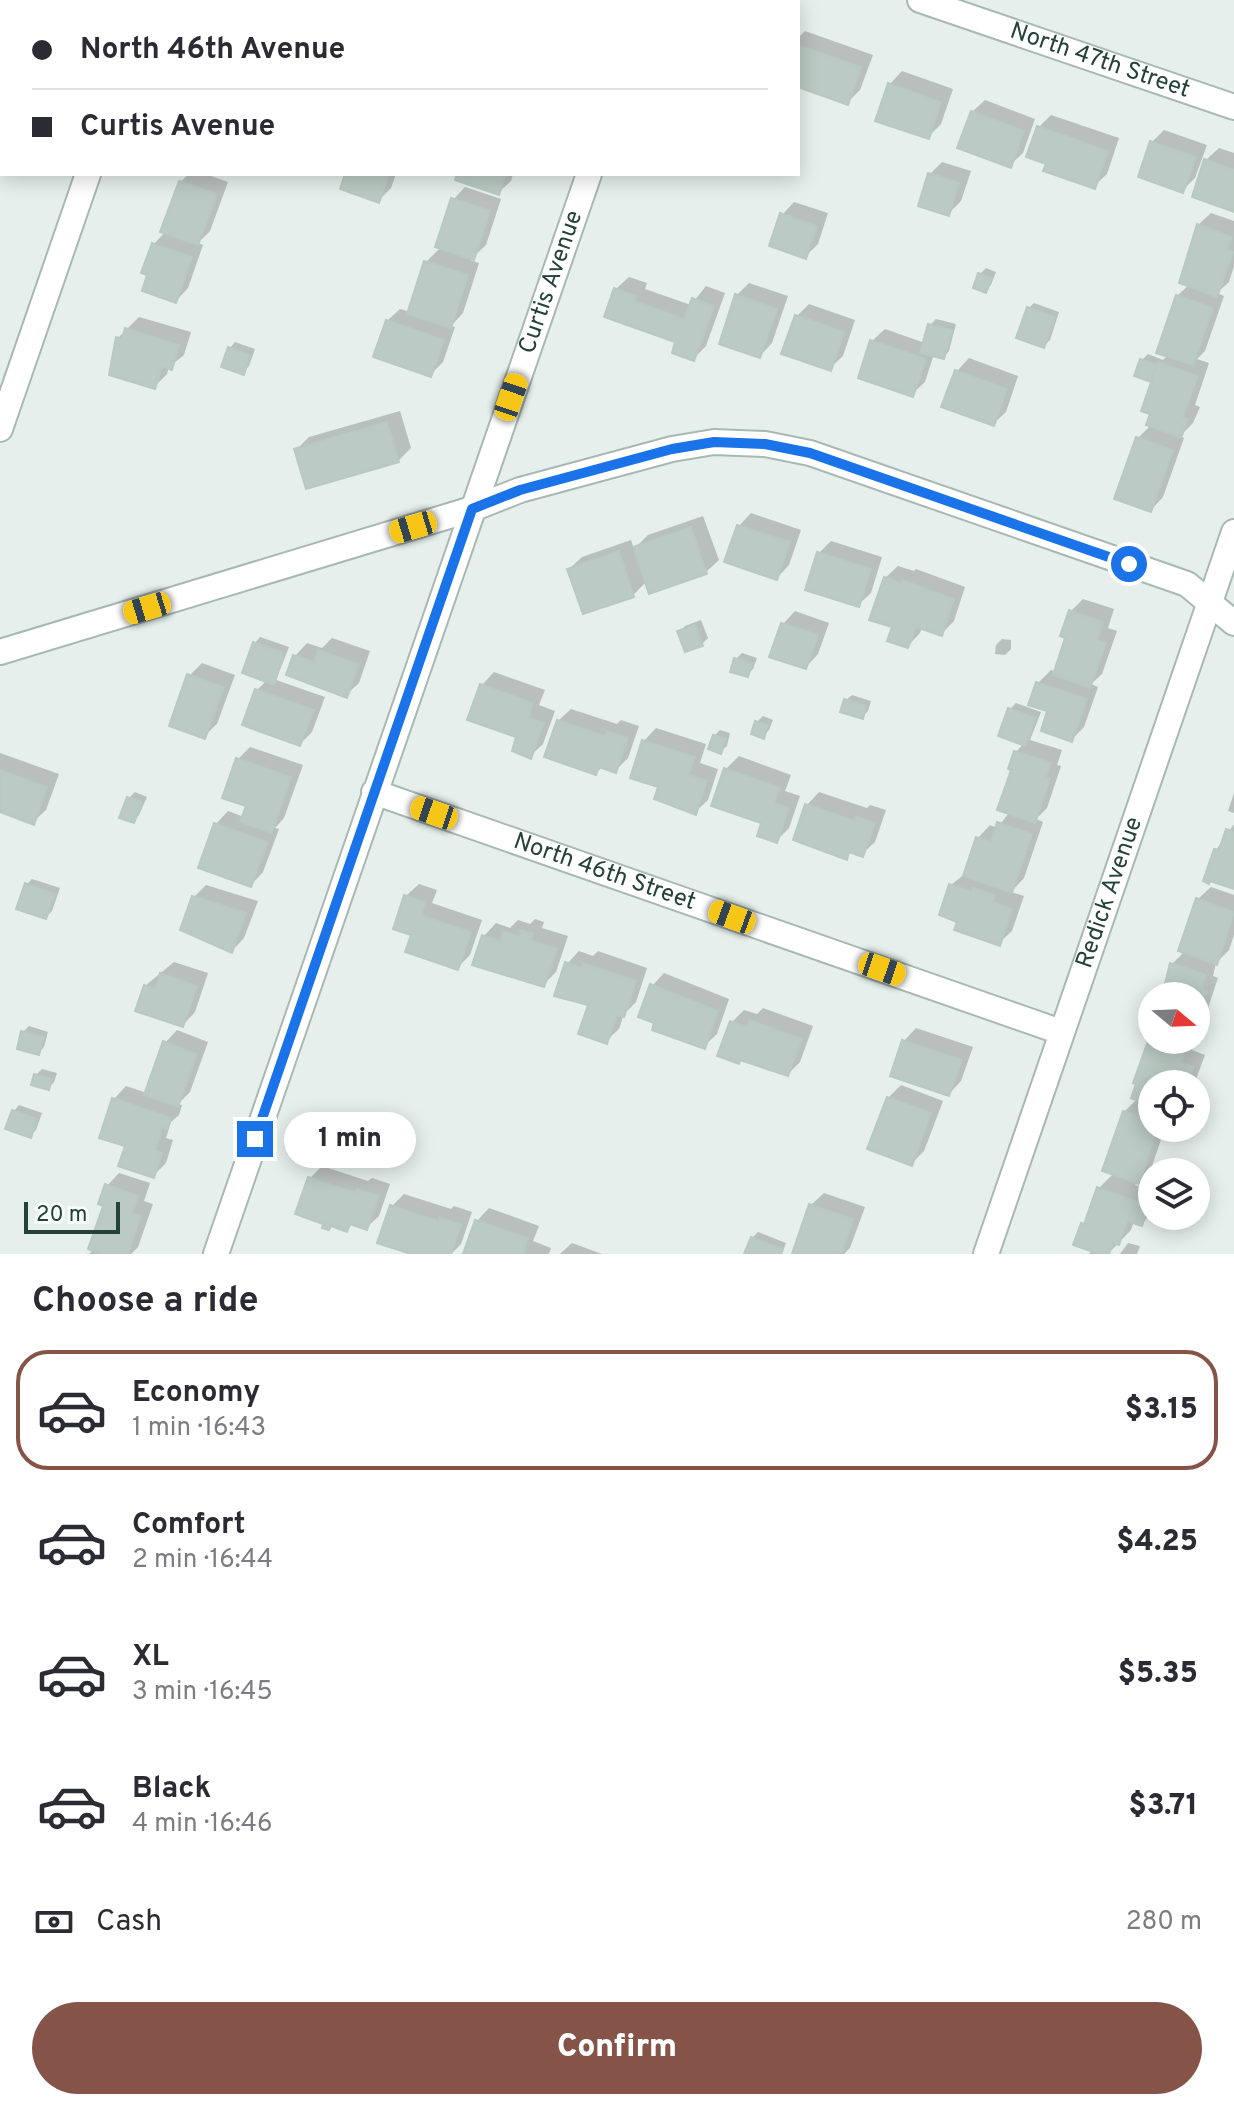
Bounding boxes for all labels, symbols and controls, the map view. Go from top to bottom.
street label: North 47th Street [1006,17,1194,106]
text: North 46th Avenue [80,32,345,69]
text: Curtis Avenue [80,109,275,146]
street label: Curtis Avenue [513,207,590,358]
car [492,370,530,424]
car [387,509,439,545]
route start [1111,546,1147,582]
car [121,590,173,626]
car [407,794,461,832]
street label: Redick Avenue [1070,813,1150,972]
street label: North 46th Street [509,827,699,918]
car [705,898,759,936]
car [855,950,909,988]
north arrow [1138,982,1210,1054]
map controls [1138,982,1210,1230]
button: locate [1138,1070,1210,1142]
callout: 1 min [283,1111,415,1167]
route end [237,1121,273,1157]
text: 1 min [318,1123,382,1156]
button: layers [1138,1158,1210,1230]
scale bar [24,1198,120,1234]
text: 20 m [36,1202,87,1229]
text: Choose a ride [32,1279,258,1325]
icon: car [36,1374,108,1446]
text: Economy [132,1375,260,1412]
text: $3.15 [1125,1392,1198,1429]
text: 1 min · 16:43 [132,1412,266,1445]
icon: car [36,1506,108,1578]
text: Comfort [132,1507,245,1544]
text: $4.25 [1116,1524,1198,1561]
text: 2 min · 16:44 [132,1544,273,1577]
icon: car [36,1638,108,1710]
text: XL [132,1639,169,1676]
text: $5.35 [1118,1656,1198,1693]
text: 3 min · 16:45 [132,1676,273,1709]
icon: car [36,1770,108,1842]
text: Black [132,1771,211,1808]
text: $3.71 [1129,1788,1198,1825]
text: 4 min · 16:46 [132,1808,272,1841]
icon: cash [32,1900,76,1944]
text: Cash [96,1904,162,1941]
text: 280 m [1126,1906,1202,1939]
button: Confirm [32,2002,1202,2094]

